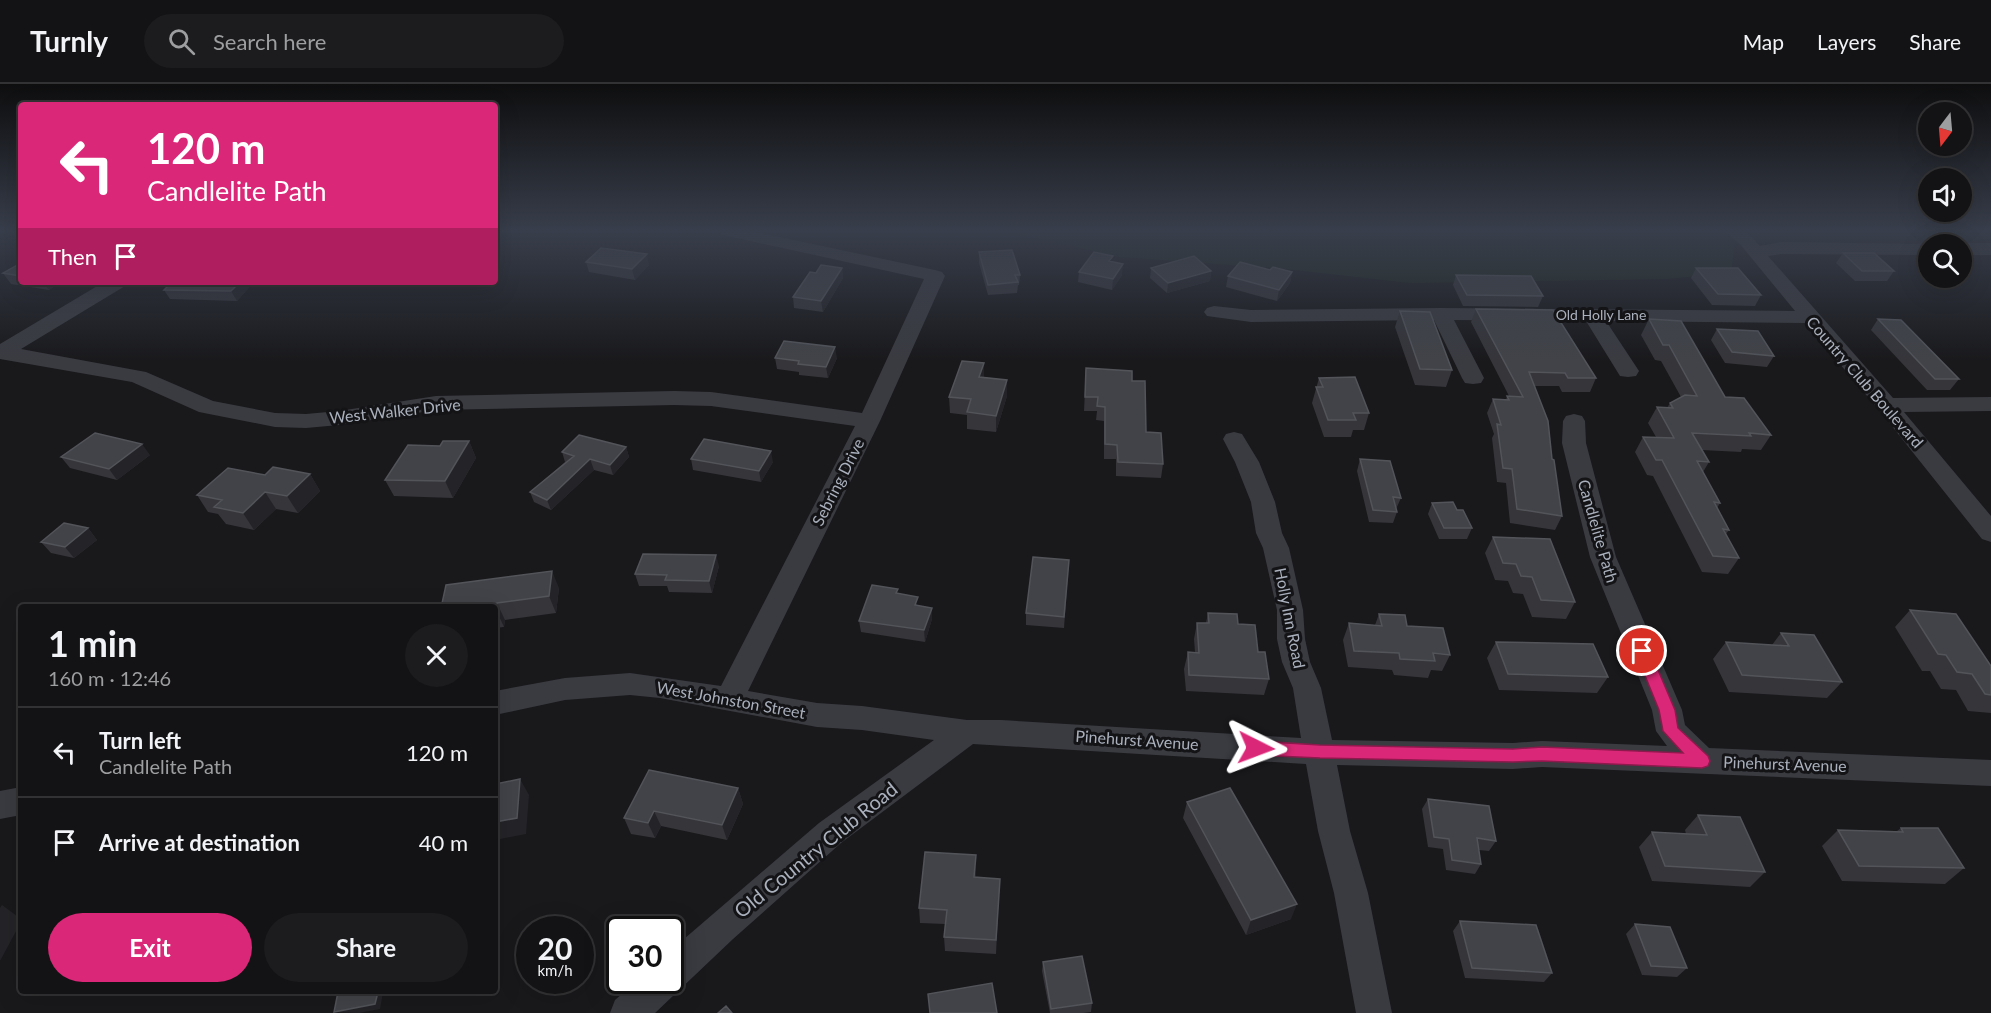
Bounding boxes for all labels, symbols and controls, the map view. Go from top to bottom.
search box [144,14,564,68]
text: Turnly [30,24,108,58]
icon: search [165,25,198,58]
text: Search here [213,28,326,55]
text: Map [1743,29,1784,54]
text: Layers [1817,29,1876,54]
text: Share [1909,29,1961,54]
north arrow [1918,102,1972,156]
map controls [1918,102,1972,288]
text: 120 m [147,123,265,173]
icon: left [48,126,126,204]
button: sound [1918,168,1972,222]
text: Candlelite Path [147,174,327,207]
button: search [1918,234,1972,288]
icon: arrive [109,240,142,273]
text: Then [48,243,97,270]
street label: Old Holly Lane [1556,306,1646,323]
street label: Country Club Boulevard [1803,312,1928,451]
street label: West Walker Drive [328,394,462,427]
street label: Sebring Drive [807,435,868,528]
street label: Candlelite Path [1575,477,1622,585]
street label: Holly Inn Road [1271,566,1310,670]
text: 1 min [48,621,137,665]
button: close [405,624,468,687]
pin [1616,625,1667,676]
icon: arrive [1625,634,1658,667]
text: 160 m · 12:46 [48,666,171,690]
street label: West Johnston Street [655,677,807,722]
position arrow [1224,716,1288,780]
street label: Pinehurst Avenue [1075,726,1199,753]
text: Turn left [99,727,181,754]
icon: left [48,736,81,769]
text: 120 m [406,739,468,766]
street label: Pinehurst Avenue [1723,752,1847,775]
text: Candlelite Path [99,754,232,778]
street label: Old Country Club Road [729,776,902,922]
icon: arrive [48,826,81,859]
text: Arrive at destination [99,829,300,856]
text: 40 m [419,829,468,856]
button: Exit [48,913,252,982]
button: Share [264,913,468,982]
speed limit sign: 30 [606,916,684,994]
text: 20 [538,930,572,966]
text: km/h [537,961,573,979]

